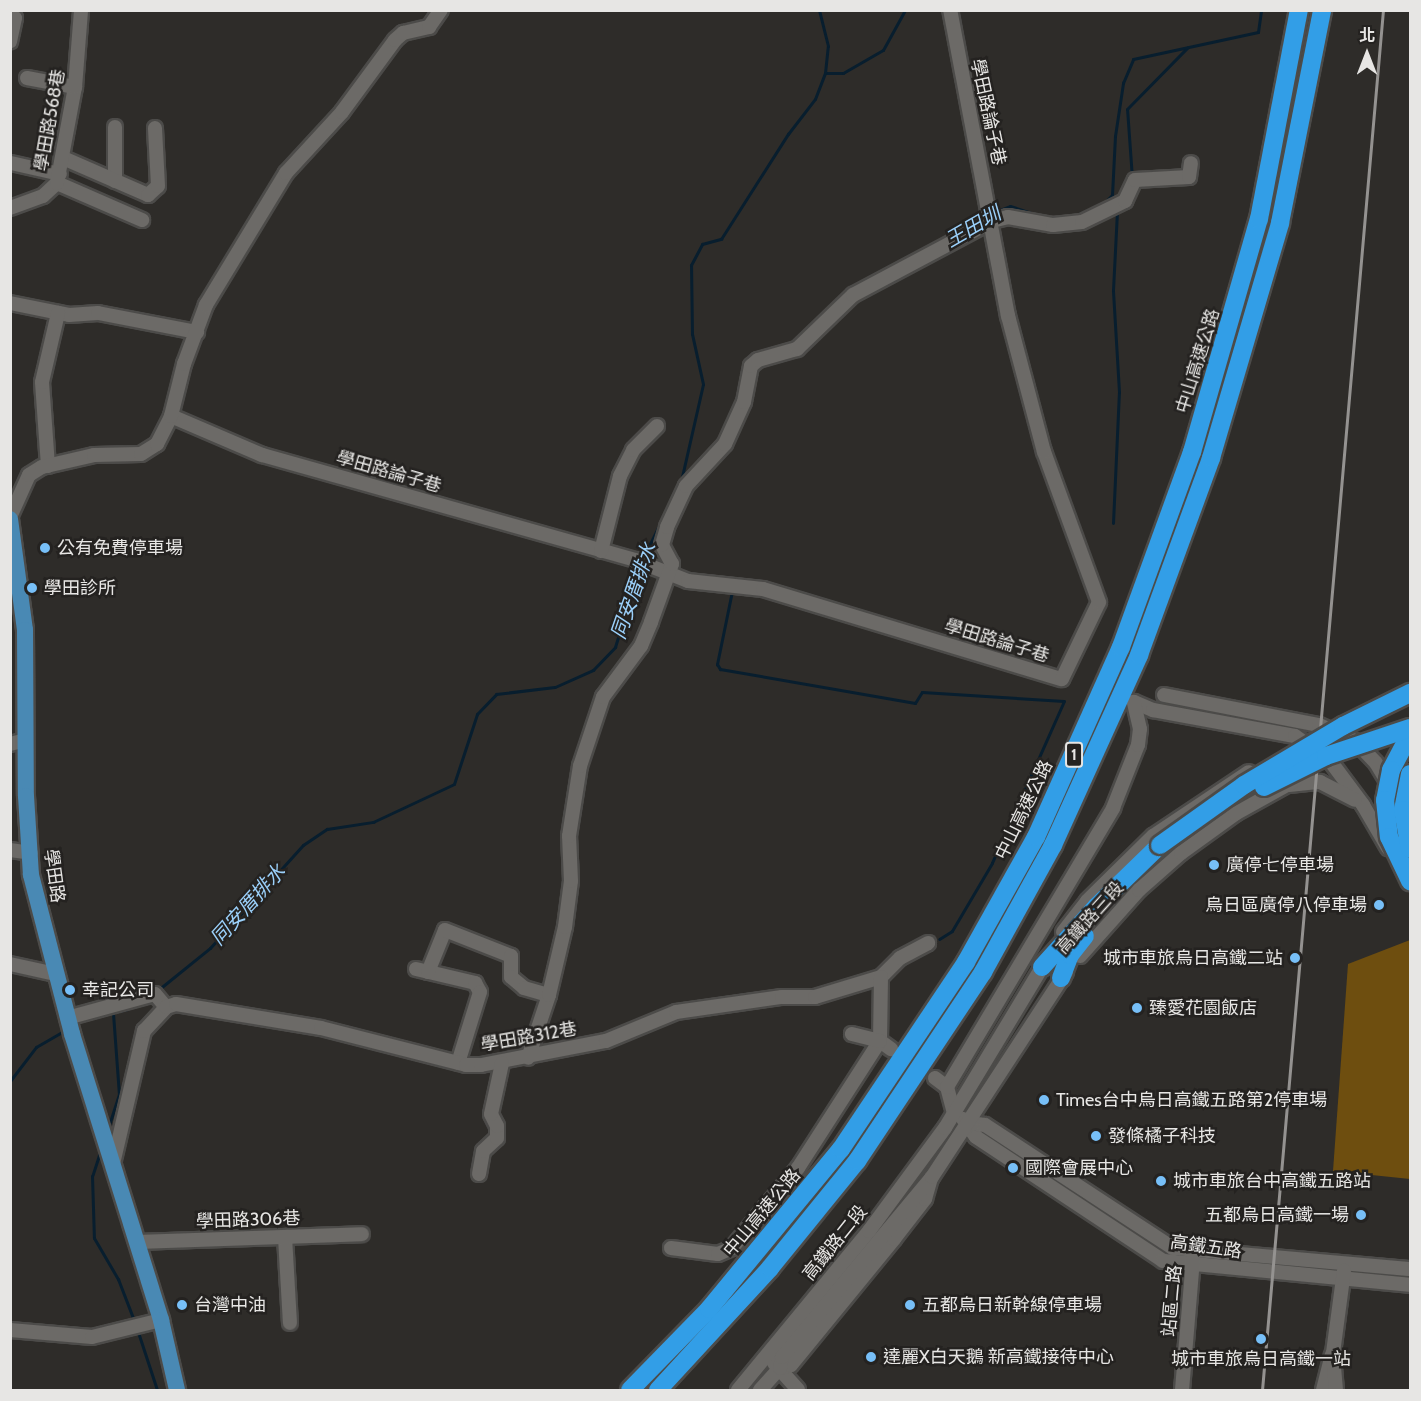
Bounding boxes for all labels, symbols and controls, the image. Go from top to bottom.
north arrow [1337,24,1397,84]
text: 北 [1359,26,1375,45]
street label: 學田路論子巷 [966,57,1010,167]
street label: 學田路568巷 [30,67,70,173]
water label: 王田圳 [941,202,1005,252]
street label: 中山高速公路 [1172,306,1224,416]
street label: 學田路論子巷 [334,447,444,497]
place label: 公有免費停車場 [57,537,183,559]
water label: 同安厝排水 [606,540,662,642]
marker: 公有免費停車場 [38,541,52,555]
place label: 學田診所 [44,577,116,599]
marker: 學田診所 [25,581,39,595]
street label: 學田路論子巷 [942,615,1052,667]
road number: 1 [1065,742,1083,768]
street label: 中山高速公路 [991,757,1057,863]
street label: 學田路 [40,848,68,904]
place label: 廣停七停車場 [1226,854,1334,876]
marker: 廣停七停車場 [1207,858,1221,872]
water label: 同安厝排水 [206,860,290,950]
street label: 高鐵路三段 [1052,877,1128,959]
place label: 烏日區廣停八停車場 [1205,894,1367,916]
marker: 烏日區廣停八停車場 [1372,898,1386,912]
place label: 城市車旅烏日高鐵二站 [1103,947,1283,969]
marker: 城市車旅烏日高鐵二站 [1288,951,1302,965]
place label: 幸記公司 [82,979,154,1001]
marker: 幸記公司 [63,983,77,997]
place label: 臻愛花園飯店 [1149,997,1257,1019]
marker: 臻愛花園飯店 [1130,1001,1144,1015]
street label: 學田路312巷 [479,1018,579,1056]
place label: Times台中烏日高鐵五路第2停車場 [1056,1089,1327,1111]
marker: Times台中烏日高鐵五路第2停車場 [1037,1093,1051,1107]
place label: 發條橘子科技 [1108,1125,1216,1147]
marker: 發條橘子科技 [1089,1129,1103,1143]
place label: 國際會展中心 [1025,1157,1133,1179]
marker: 國際會展中心 [1006,1161,1020,1175]
street label: 中山高速公路 [719,1165,805,1261]
place label: 城市車旅台中高鐵五路站 [1173,1170,1371,1192]
marker: 城市車旅台中高鐵五路站 [1154,1174,1168,1188]
street label: 高鐵路二段 [798,1201,872,1285]
place label: 五都烏日高鐵一場 [1205,1204,1349,1226]
street label: 學田路306巷 [195,1207,301,1233]
marker: 五都烏日高鐵一場 [1354,1208,1368,1222]
street label: 高鐵五路 [1169,1231,1243,1263]
street label: 站區二路 [1158,1264,1186,1338]
place label: 台灣中油 [194,1294,266,1316]
place label: 五都烏日新幹線停車場 [922,1294,1102,1316]
marker: 台灣中油 [175,1298,189,1312]
marker: 五都烏日新幹線停車場 [903,1298,917,1312]
marker: 城市車旅烏日高鐵一站 [1254,1332,1268,1346]
place label: 達麗X白天鵝 新高鐵接待中心 [883,1346,1114,1368]
place label: 城市車旅烏日高鐵一站 [1171,1348,1351,1370]
marker: 達麗X白天鵝 新高鐵接待中心 [864,1350,878,1364]

